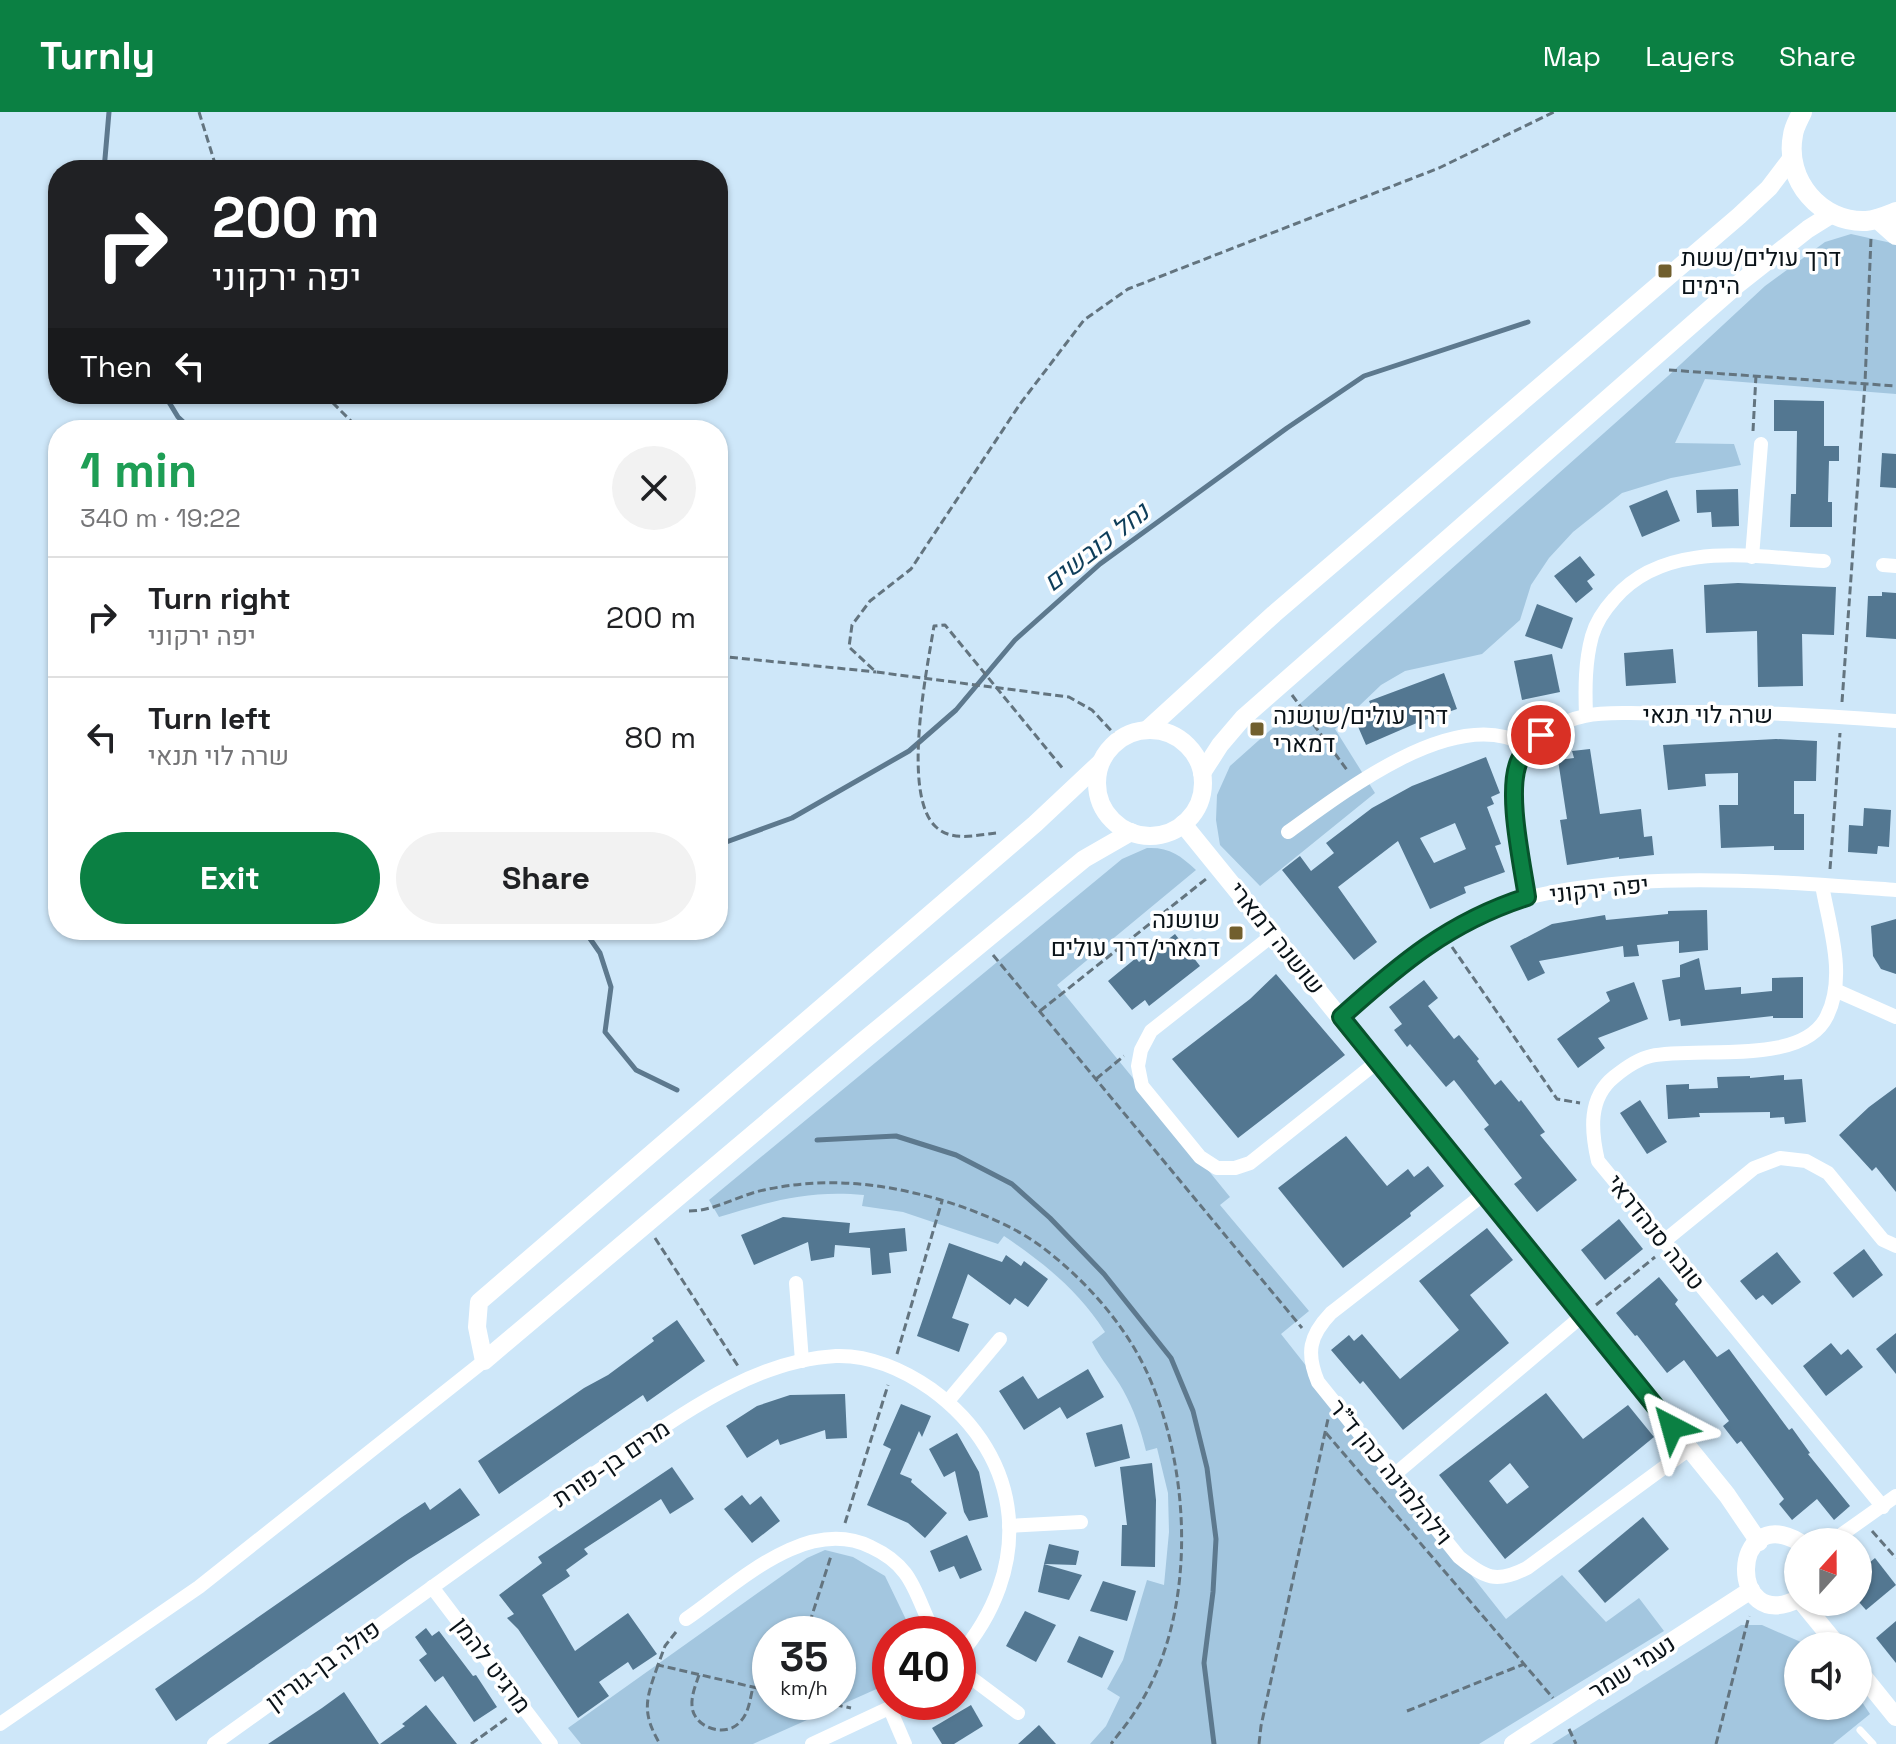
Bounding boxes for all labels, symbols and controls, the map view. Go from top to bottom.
text: Turnly [40,32,155,80]
text: Map [1543,38,1601,74]
text: Layers [1645,38,1735,74]
text: Share [1779,38,1856,74]
text: 200 m [212,182,380,253]
icon: right [80,192,184,296]
place label: דרך עולים/ששת הימים [1681,242,1841,301]
text: יפה ירקוני [212,255,361,301]
marker: דרך עולים/ששת הימים [1656,262,1674,280]
icon: left [168,344,212,388]
text: Then [80,347,152,386]
text: 1 min [80,440,197,501]
button: close [612,446,696,530]
water label: נחל כובשים [1036,494,1157,599]
text: 340 m · 19:22 [80,501,241,535]
text: Turn right [148,579,291,618]
icon: right [80,595,124,639]
text: 200 m [606,598,696,637]
text: יפה ירקוני [148,619,256,653]
text: Turn left [148,699,271,738]
street label: שרה לוי תנאי [1643,699,1773,730]
place label: דרך עולים/שושנה דמארי [1273,700,1448,759]
pin [1507,701,1575,769]
icon: arrive [1519,713,1563,757]
icon: left [80,715,124,759]
text: 80 m [625,718,696,757]
marker: דרך עולים/שושנה דמארי [1248,720,1266,738]
text: שרה לוי תנאי [148,739,289,773]
button: Exit [80,832,380,924]
button: Share [396,832,696,924]
street label: יפה ירקוני [1548,868,1650,910]
street label: שושנה דמארי [1222,875,1332,1001]
place label: שושנה דמארי/דרך עולים [1051,904,1220,963]
marker: שושנה דמארי/דרך עולים [1227,924,1245,942]
street label: טובה סנהדראי [1600,1168,1712,1296]
position arrow [1630,1385,1714,1469]
street label: וילהלמינה כהן ד"ר [1323,1393,1459,1551]
street label: מרים בן-פורת [546,1412,676,1514]
north arrow [1784,1528,1872,1616]
map controls [1784,1528,1872,1720]
street label: מרגיט להמן [446,1611,538,1719]
street label: פולה בן-גוריון [259,1613,387,1717]
speed limit sign: 40 [872,1616,976,1720]
street label: נעמי שמר [1583,1628,1681,1706]
text: 35 [780,1632,828,1683]
button: sound [1784,1632,1872,1720]
text: km/h [780,1675,828,1701]

